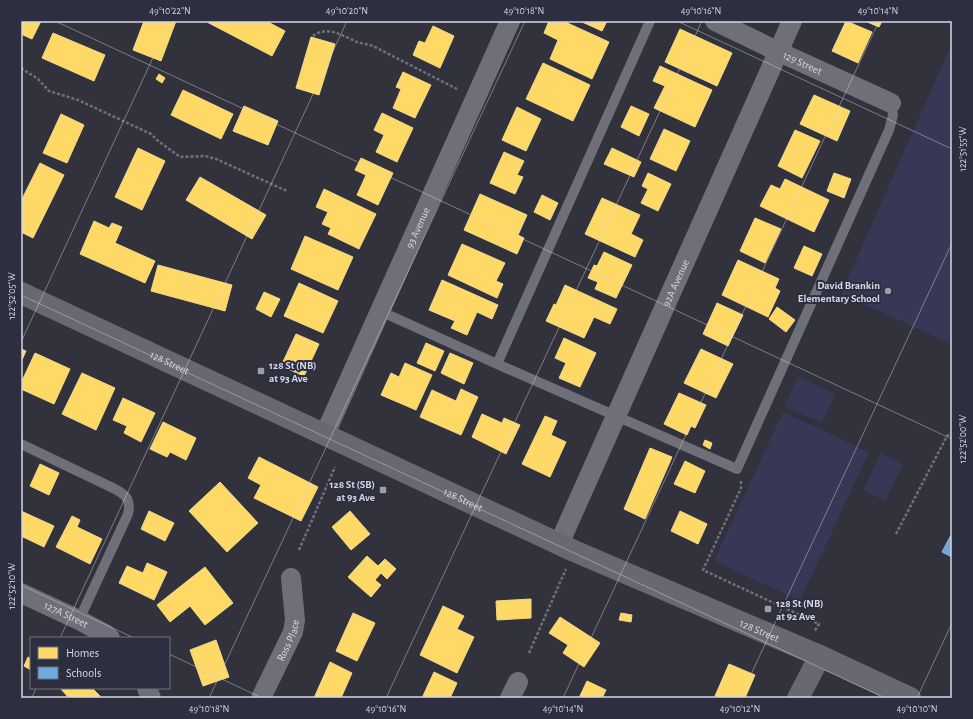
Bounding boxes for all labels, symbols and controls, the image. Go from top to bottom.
text: 49°10'22"N [149,6,191,16]
text: 49°10'20"N [326,6,368,16]
text: 49°10'18"N [504,6,544,16]
text: 49°10'16"N [681,6,721,16]
text: 49°10'14"N [858,6,898,16]
street label: 129 Street [781,50,824,77]
text: 122°51'55"W [958,126,968,171]
street label: 93 Avenue [404,206,432,250]
street label: 92A Avenue [661,258,691,308]
text: 122°52'05"W [7,272,17,320]
place label: David Brankin Elementary School [798,280,880,304]
marker: David Brankin Elementary School [883,286,893,296]
street label: 128 Street [148,349,191,377]
place label: 128 St (NB) at 93 Ave [269,360,317,384]
marker: 128 St (NB) at 93 Ave [256,366,266,376]
text: 122°52'00"W [958,415,968,463]
place label: 128 St (SB) at 93 Ave [330,479,375,503]
marker: 128 St (SB) at 93 Ave [378,485,388,495]
street label: 128 Street [442,486,485,514]
text: 122°52'10"W [7,563,17,609]
place label: 128 St (NB) at 92 Ave [776,598,824,622]
street label: 127A Street [42,600,90,630]
marker: 128 St (NB) at 92 Ave [763,604,773,614]
street label: 128 Street [738,617,781,644]
street label: Ross Place [275,619,301,663]
legend [30,637,170,689]
text: Homes [66,647,99,659]
text: Schools [66,667,101,679]
text: 49°10'18"N [189,704,229,714]
text: 49°10'16"N [366,704,406,714]
text: 49°10'14"N [543,704,583,714]
text: 49°10'12"N [720,704,760,714]
text: 49°10'10"N [896,704,938,714]

